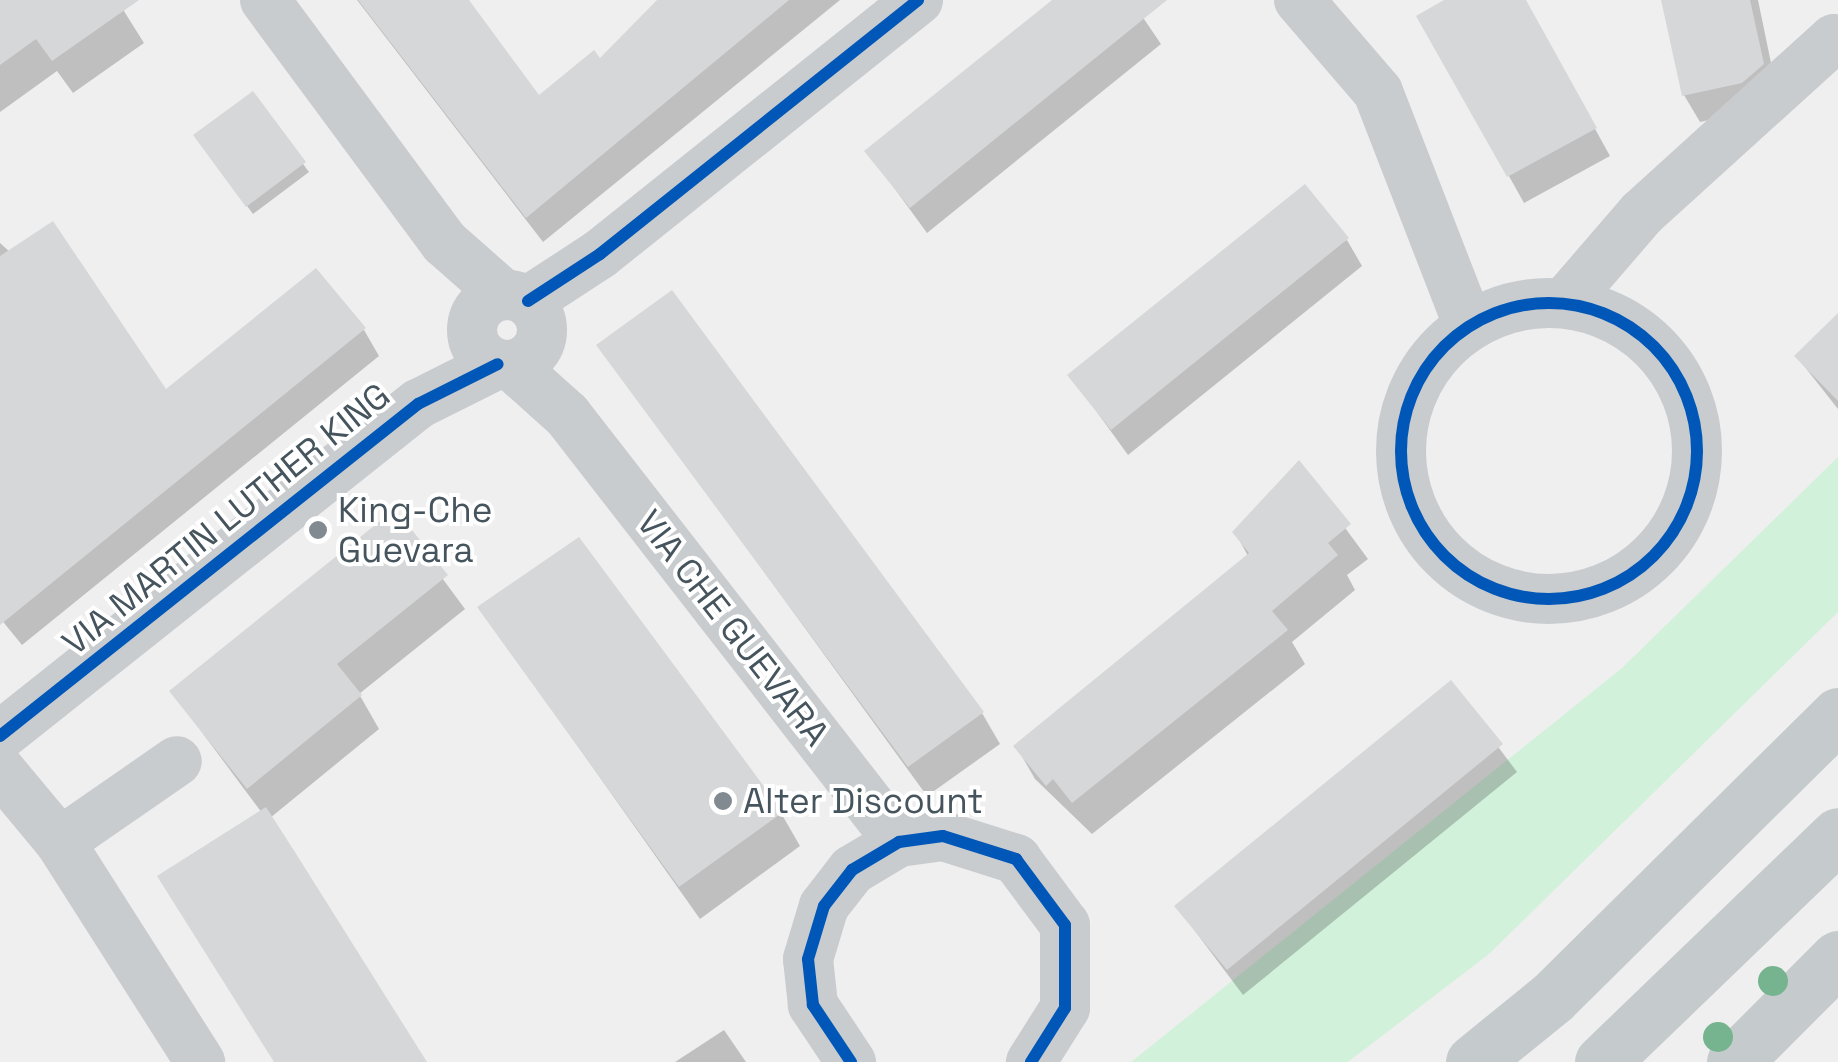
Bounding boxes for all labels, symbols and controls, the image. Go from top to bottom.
street label: VIA MARTIN LUTHER KING [54,374,398,664]
place label: King-Che Guevara [338,489,492,571]
street label: VIA CHE GUEVARA [628,502,838,754]
marker: King-Che Guevara [307,519,329,541]
place label: Alter Discount [743,780,983,822]
marker: Alter Discount [712,790,734,812]

